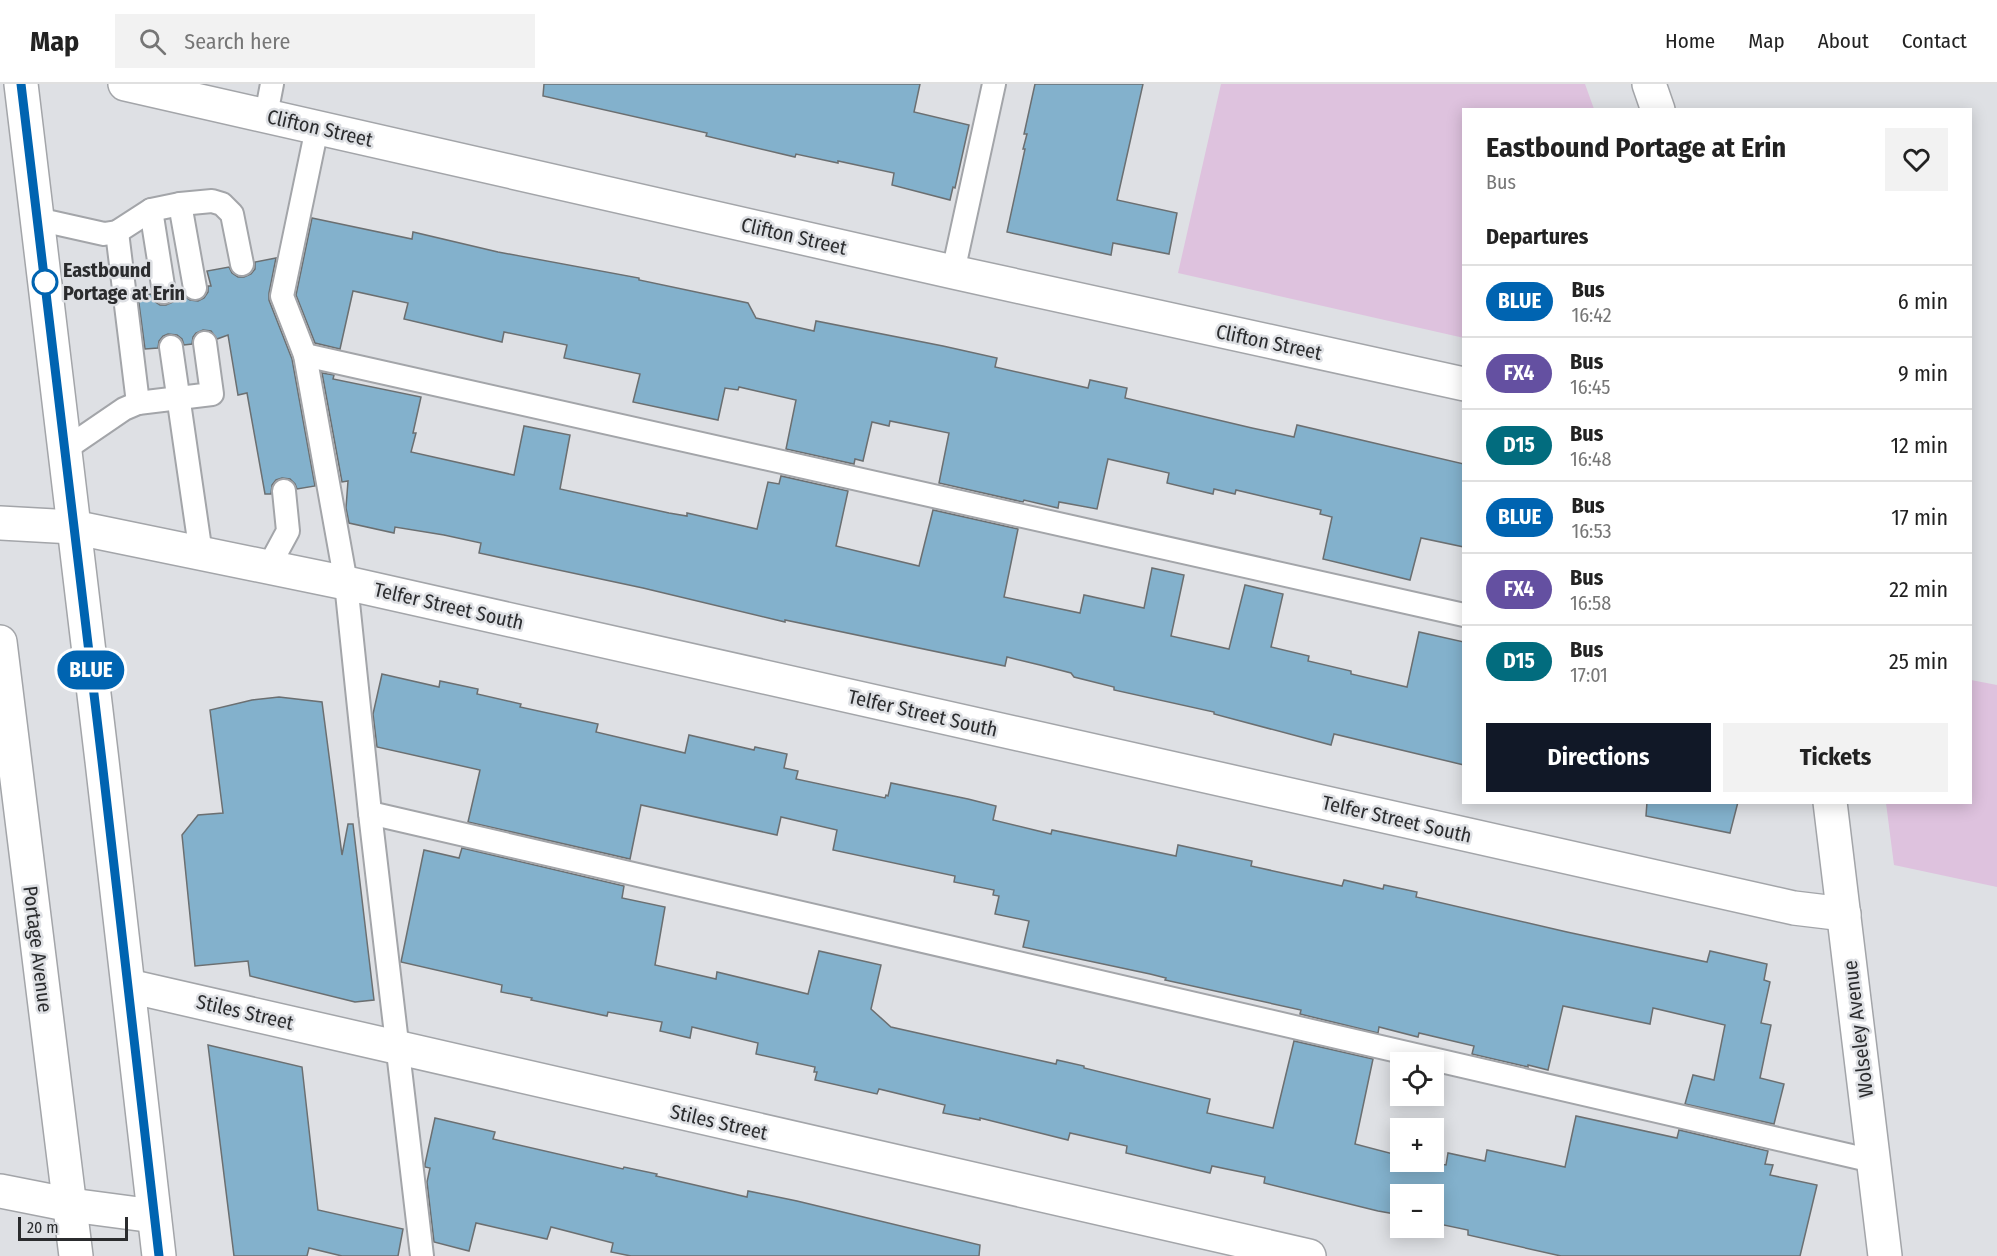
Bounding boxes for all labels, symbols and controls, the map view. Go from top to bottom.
search box [115,14,535,68]
text: Map [30,25,79,58]
icon: search [136,25,169,58]
text: Search here [184,28,290,55]
text: Home [1665,28,1715,54]
text: Map [1748,28,1785,54]
text: About [1818,28,1869,54]
text: Contact [1902,28,1967,54]
street label: Clifton Street [265,104,376,152]
button: heart [1885,128,1948,191]
text: Eastbound Portage at Erin [1486,131,1786,164]
text: Bus [1486,170,1516,194]
street label: Clifton Street [739,212,850,260]
text: Departures [1486,223,1588,250]
place label: Eastbound Portage at Erin [63,258,185,305]
marker: Eastbound Portage at Erin [32,269,58,295]
text: Bus [1571,276,1605,303]
text: BLUE [1498,288,1541,314]
text: 6 min [1898,288,1948,315]
text: 16:42 [1571,303,1611,327]
street label: Clifton Street [1214,319,1325,365]
text: Bus [1570,348,1603,375]
text: FX4 [1504,360,1534,386]
text: 9 min [1898,360,1948,387]
text: 16:45 [1570,375,1611,399]
text: Bus [1570,420,1603,447]
text: D15 [1503,432,1535,458]
text: 12 min [1890,432,1948,459]
text: 16:48 [1570,447,1612,471]
text: Bus [1571,492,1605,519]
text: BLUE [1498,504,1541,530]
text: 17 min [1891,504,1948,531]
text: 16:53 [1571,519,1611,543]
text: Bus [1570,564,1603,591]
text: FX4 [1504,576,1534,602]
text: 22 min [1889,576,1948,603]
street label: Telfer Street South [372,577,526,635]
text: 16:58 [1570,591,1611,615]
text: Bus [1570,636,1603,663]
text: D15 [1503,648,1535,674]
text: 25 min [1889,648,1948,675]
line badge: BLUE [49,650,133,690]
text: BLUE [69,657,113,683]
text: 17:01 [1570,663,1608,687]
street label: Telfer Street South [846,684,1000,742]
button: Directions [1486,723,1711,792]
button: Tickets [1723,723,1948,792]
street label: Telfer Street South [1320,790,1474,848]
street label: Portage Avenue [18,884,58,1014]
street label: Wolseley Avenue [1838,959,1878,1099]
street label: Stiles Street [194,989,296,1035]
map controls [1390,1052,1444,1238]
button: locate [1390,1052,1444,1106]
street label: Stiles Street [668,1099,770,1145]
button: + [1390,1118,1444,1172]
button: − [1390,1184,1444,1238]
scale bar [18,1214,128,1242]
text: 20 m [27,1218,58,1237]

